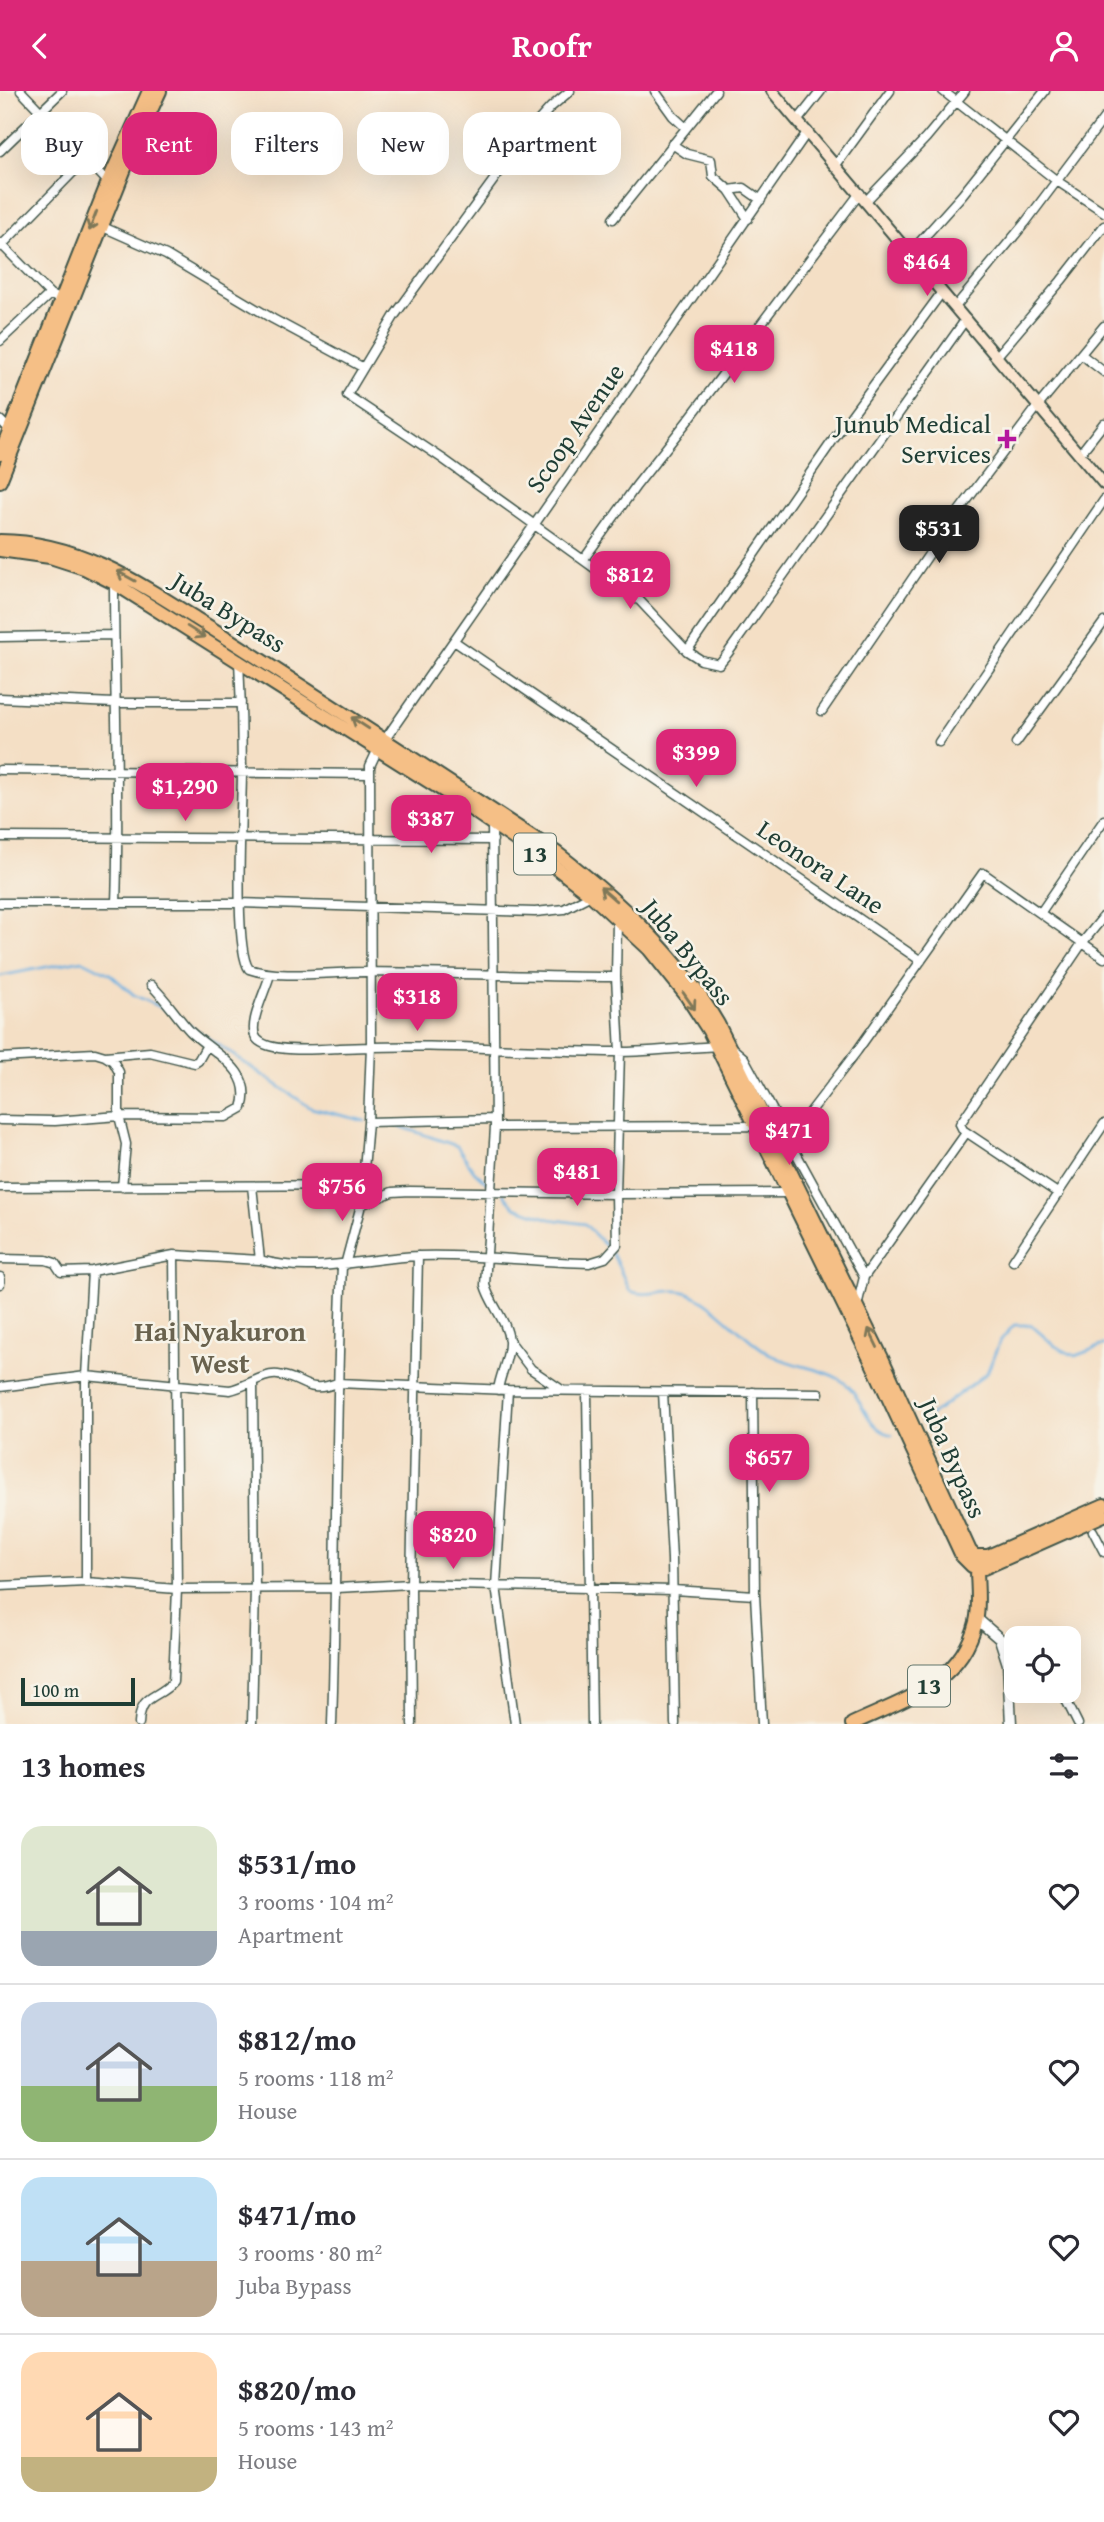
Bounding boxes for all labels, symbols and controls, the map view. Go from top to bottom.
text: Roofr [512,22,592,69]
icon: back [21,27,59,65]
icon: person [1045,27,1083,65]
chip: Buy [21,112,108,175]
chip: Rent [122,112,217,175]
chip: Filters [231,112,343,175]
chip: New [357,112,449,175]
chip: Apartment [463,112,621,175]
one-way arrow [85,210,98,232]
pin: $464 [886,239,968,298]
text: $464 [903,244,951,277]
pin: $418 [693,325,775,385]
text: $418 [710,331,758,364]
street label: Scoop Avenue [515,355,634,501]
place label: Junub Medical Services [832,404,991,473]
marker: Junub Medical Services [997,429,1017,449]
pin: $531 [898,505,980,565]
text: $531 [915,511,963,544]
pin: $812 [589,552,671,611]
text: $812 [606,557,654,590]
street label: Juba Bypass [162,559,294,662]
one-way arrow [116,569,137,582]
one-way arrow [185,626,205,640]
one-way arrow [351,716,370,731]
pin: $399 [655,729,737,789]
text: $399 [672,735,720,768]
pin: $1,290 [128,763,242,823]
text: $1,290 [152,769,218,802]
pin: $387 [390,795,472,855]
text: $387 [407,801,455,834]
street label: Leonora Lane [750,810,893,924]
road number: 13 [514,833,556,875]
one-way arrow [599,886,617,902]
street label: Juba Bypass [631,887,744,1014]
pin: $318 [376,974,458,1033]
text: $318 [393,979,441,1012]
one-way arrow [682,991,696,1010]
pin: $471 [748,1107,830,1167]
text: $471 [765,1113,813,1146]
pin: $481 [536,1149,618,1208]
text: $481 [553,1154,601,1187]
pin: $756 [301,1163,383,1223]
text: $756 [318,1169,366,1202]
district label: Hai Nyakuron West [134,1310,306,1383]
one-way arrow [865,1328,879,1349]
street label: Juba Bypass [908,1388,997,1524]
pin: $657 [728,1435,810,1494]
text: $657 [745,1440,793,1473]
pin: $820 [412,1511,494,1571]
text: $820 [429,1517,477,1550]
map controls [1004,1626,1081,1703]
button: locate [1004,1626,1081,1703]
road number: 13 [908,1665,950,1707]
scale bar [21,1675,135,1707]
text: 100 m [32,1676,79,1704]
text: 13 homes [21,1744,146,1788]
icon: filters [1045,1747,1083,1785]
text: $531/mo [238,1841,356,1885]
icon: home [77,1854,161,1938]
icon: heart [1045,1877,1083,1915]
text: 3 rooms · 104 m² [238,1885,393,1918]
text: Apartment [238,1918,343,1951]
text: $812/mo [238,2017,356,2061]
icon: home [77,2030,161,2114]
icon: heart [1045,2053,1083,2091]
text: 5 rooms · 118 m² [238,2061,393,2094]
text: House [238,2094,297,2127]
text: $471/mo [238,2192,356,2236]
icon: home [77,2205,161,2289]
icon: heart [1045,2228,1083,2266]
text: 3 rooms · 80 m² [238,2236,382,2269]
text: Juba Bypass [238,2269,352,2302]
text: $820/mo [238,2367,356,2411]
icon: home [77,2380,161,2464]
icon: heart [1045,2403,1083,2441]
text: 5 rooms · 143 m² [238,2411,393,2444]
text: House [238,2444,297,2477]

